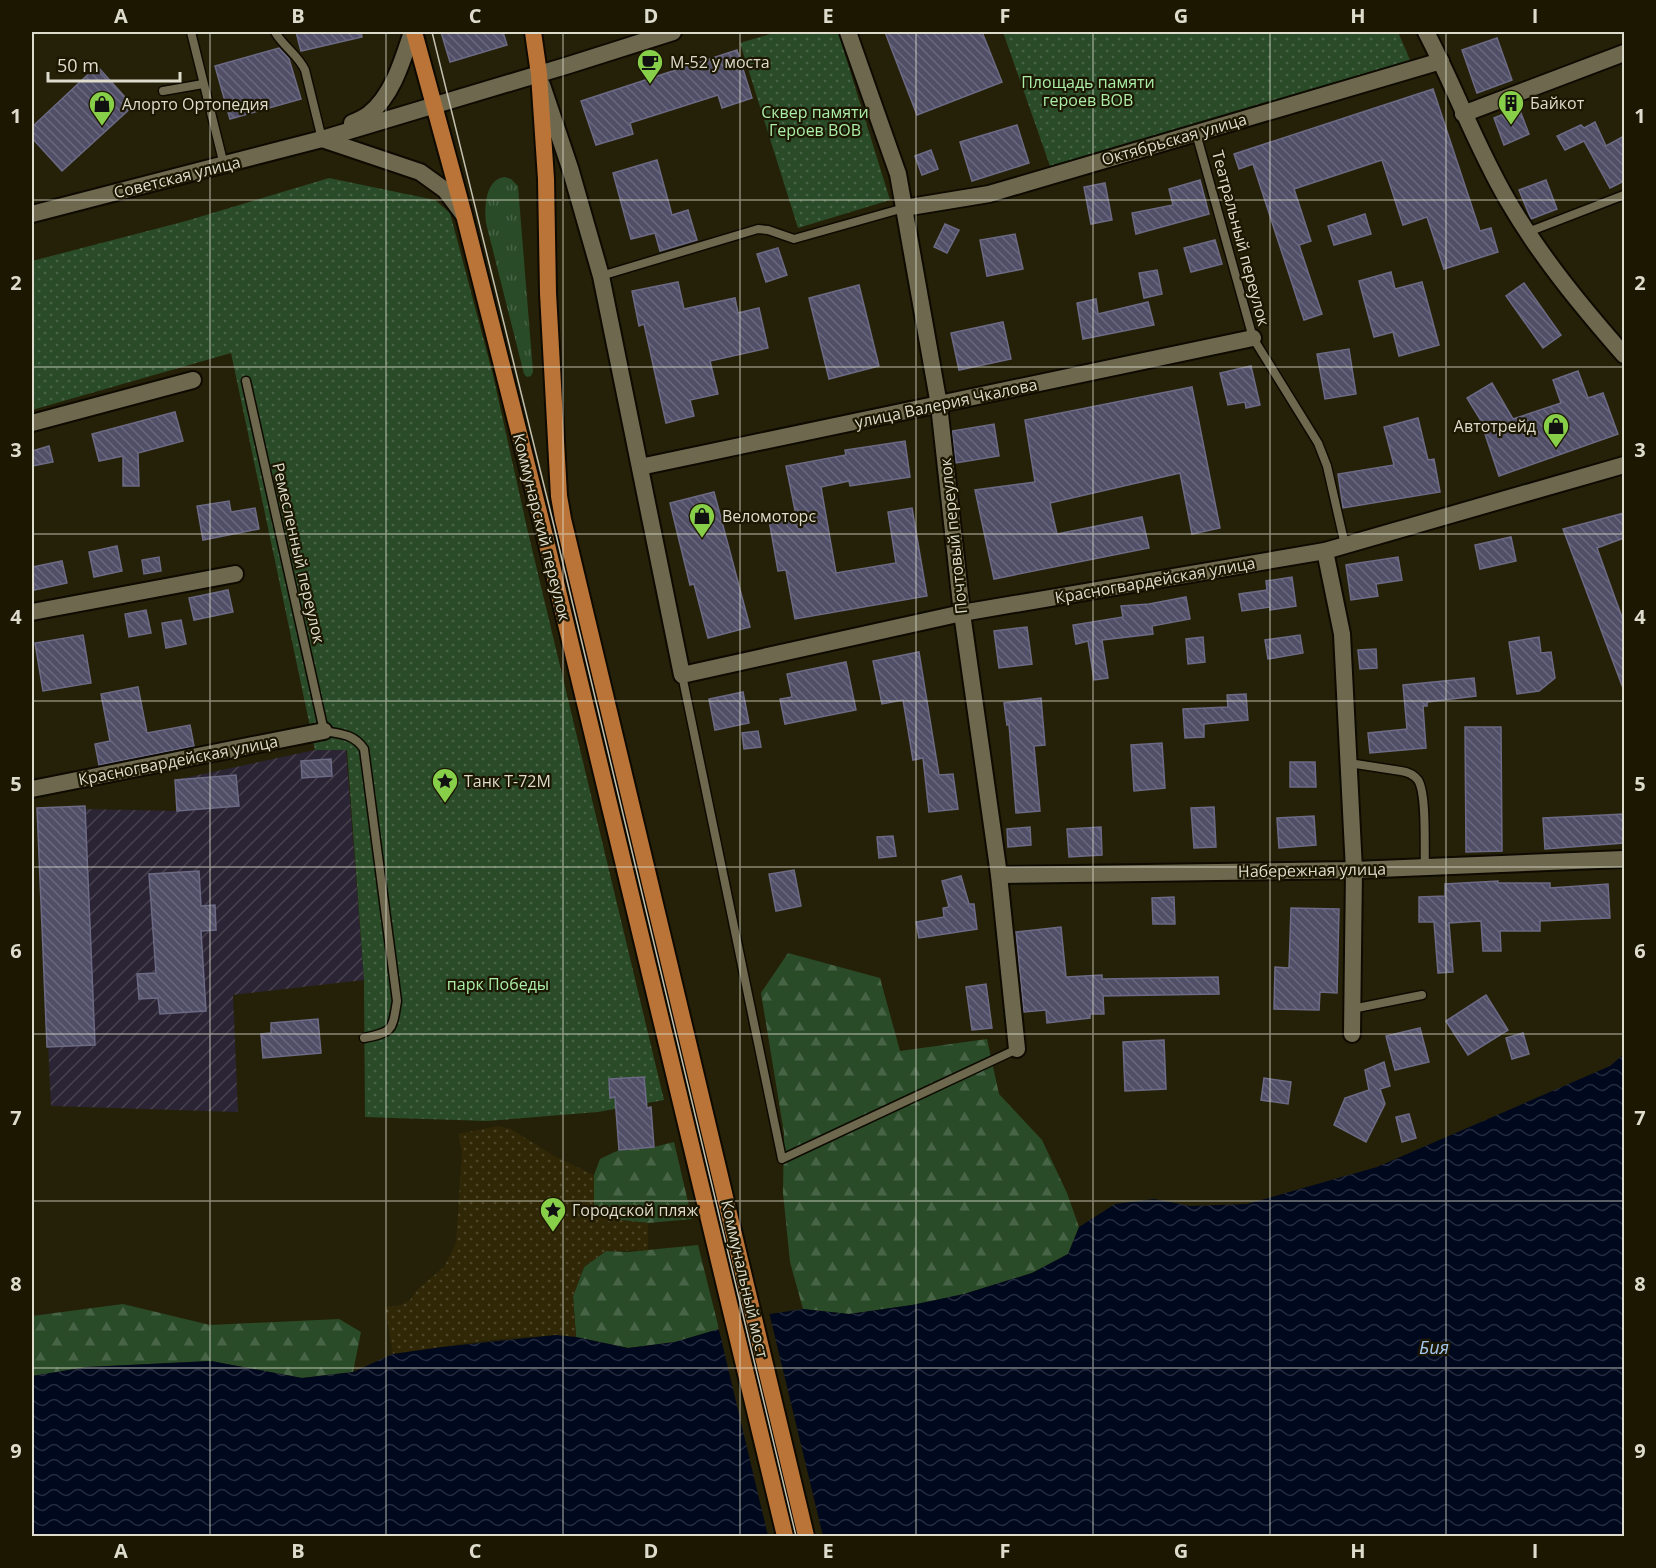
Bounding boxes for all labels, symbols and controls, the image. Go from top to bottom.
text: A [114,2,128,29]
text: B [291,2,305,29]
text: C [469,2,482,29]
text: D [644,2,658,29]
text: E [822,2,834,29]
text: F [1000,2,1010,29]
text: G [1174,2,1188,29]
text: H [1350,2,1366,29]
text: I [1532,2,1538,29]
scale bar [48,45,180,83]
cafe icon: М-52 у моста [635,47,665,85]
place label: М-52 у моста [670,51,770,73]
text: 50 m [57,53,99,77]
park label: Площадь памяти героев ВОВ [1021,71,1155,111]
building icon: Байкот [1496,88,1526,126]
shop icon: Алорто Ортопедия [87,89,117,127]
place label: Байкот [1530,92,1585,114]
place label: Алорто Ортопедия [122,93,269,115]
park label: Сквер памяти Героев ВОВ [761,101,869,141]
text: 1 [10,102,22,129]
text: 1 [1634,102,1646,129]
street label: Октябрьская улица [1099,108,1249,170]
street label: Театральный переулок [1207,148,1275,329]
street label: Советская улица [112,151,242,203]
text: 2 [10,269,22,296]
text: 2 [1634,269,1646,296]
street label: улица Валерия Чкалова [853,373,1039,433]
shop icon: Автотрейд [1541,411,1571,449]
place label: Автотрейд [1454,415,1536,437]
street label: Коммунарский переулок [508,431,576,624]
text: 3 [10,436,22,463]
text: 3 [1634,436,1646,463]
street label: Почтовый переулок [934,456,972,615]
street label: Ремесленный переулок [268,461,331,646]
shop icon: Веломоторс [687,501,717,539]
place label: Веломоторс [722,505,816,527]
street label: Красногвардейская улица [1053,552,1257,608]
text: 4 [10,603,22,630]
text: 4 [1634,603,1646,630]
street label: Красногвардейская улица [76,730,280,790]
place icon: Танк Т-72М [430,766,460,804]
text: 5 [10,770,22,797]
place label: Танк Т-72М [464,770,551,792]
text: 5 [1634,770,1646,797]
street label: Набережная улица [1238,858,1386,882]
text: 6 [10,937,22,964]
text: 6 [1634,937,1646,964]
park label: парк Победы [447,973,549,995]
text: 7 [10,1104,22,1131]
text: 7 [1634,1104,1646,1131]
place icon: Городской пляж [538,1195,568,1233]
street label: Коммунальный мост [716,1198,774,1361]
place label: Городской пляж [572,1199,698,1221]
text: 8 [10,1270,22,1297]
text: 8 [1634,1270,1646,1297]
water label: Бия [1419,1335,1449,1359]
text: 9 [10,1437,22,1464]
text: 9 [1634,1437,1646,1464]
text: A [114,1537,128,1564]
text: B [291,1537,305,1564]
text: C [469,1537,482,1564]
text: D [644,1537,658,1564]
text: E [822,1537,834,1564]
text: F [1000,1537,1010,1564]
text: G [1174,1537,1188,1564]
text: H [1350,1537,1366,1564]
text: I [1532,1537,1538,1564]

